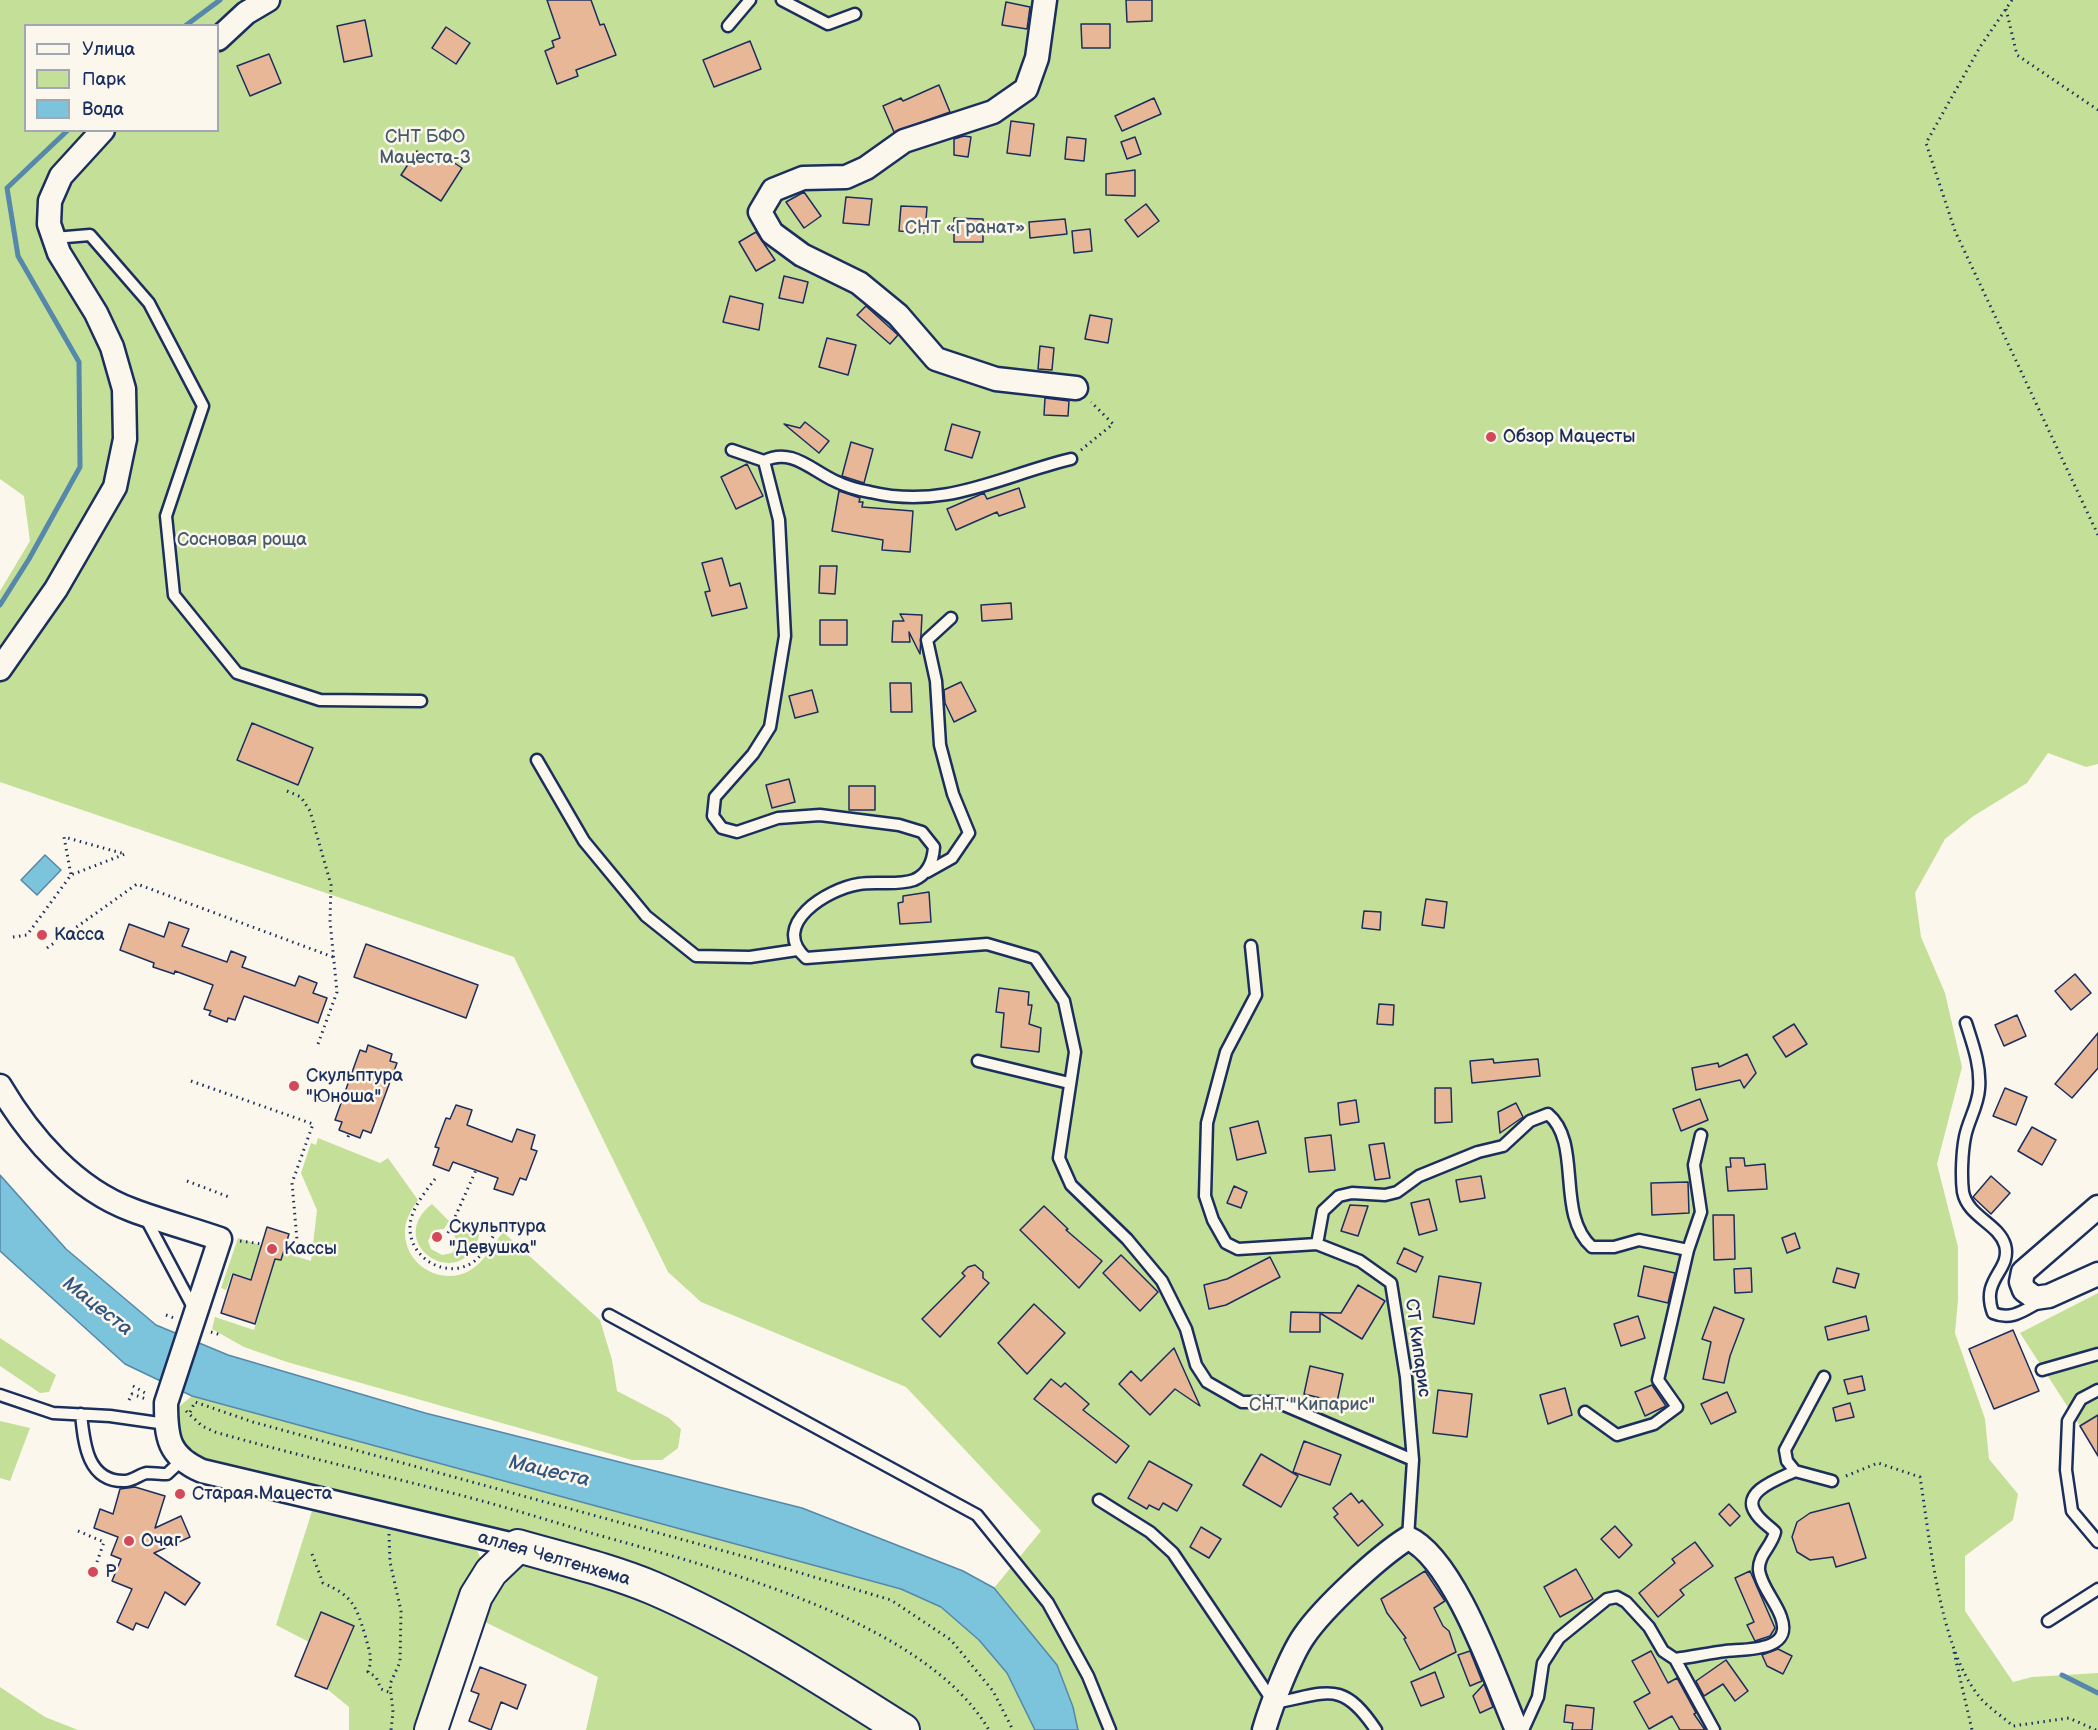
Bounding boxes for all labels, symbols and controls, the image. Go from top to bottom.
legend [24,24,219,132]
text: Улица [82,39,135,60]
text: Парк [82,69,126,90]
text: Вода [82,99,124,120]
park label: СНТ БФО Мацеста-3 [379,126,471,168]
park label: СНТ «Гранат» [905,217,1025,239]
place label: Обзор Мацесты [1503,426,1635,448]
marker: Обзор Мацесты [1484,430,1498,444]
park label: Сосновая роща [177,529,307,551]
place label: Касса [54,924,105,946]
marker: Касса [35,928,49,942]
place label: Скульптура "Юноша" [306,1065,403,1108]
marker: Скульптура "Юноша" [287,1079,301,1093]
place label: Скульптура "Девушка" [449,1216,546,1258]
marker: Скульптура "Девушка" [430,1230,444,1244]
place label: Кассы [284,1238,337,1260]
marker: Кассы [265,1242,279,1256]
water label: Мацеста [57,1272,137,1342]
street label: СТ Кипарис [1399,1297,1435,1399]
park label: СНТ "Кипарис" [1249,1394,1375,1416]
water label: Мацеста [506,1451,592,1493]
place label: Старая Мацеста [192,1483,332,1505]
marker: Старая Мацеста [173,1487,187,1501]
street label: аллея Челтенхема [475,1527,633,1591]
place label: Очаг [141,1530,181,1552]
marker: Очаг [122,1534,136,1548]
place label: Р [105,1561,116,1583]
marker: Р [86,1565,100,1579]

